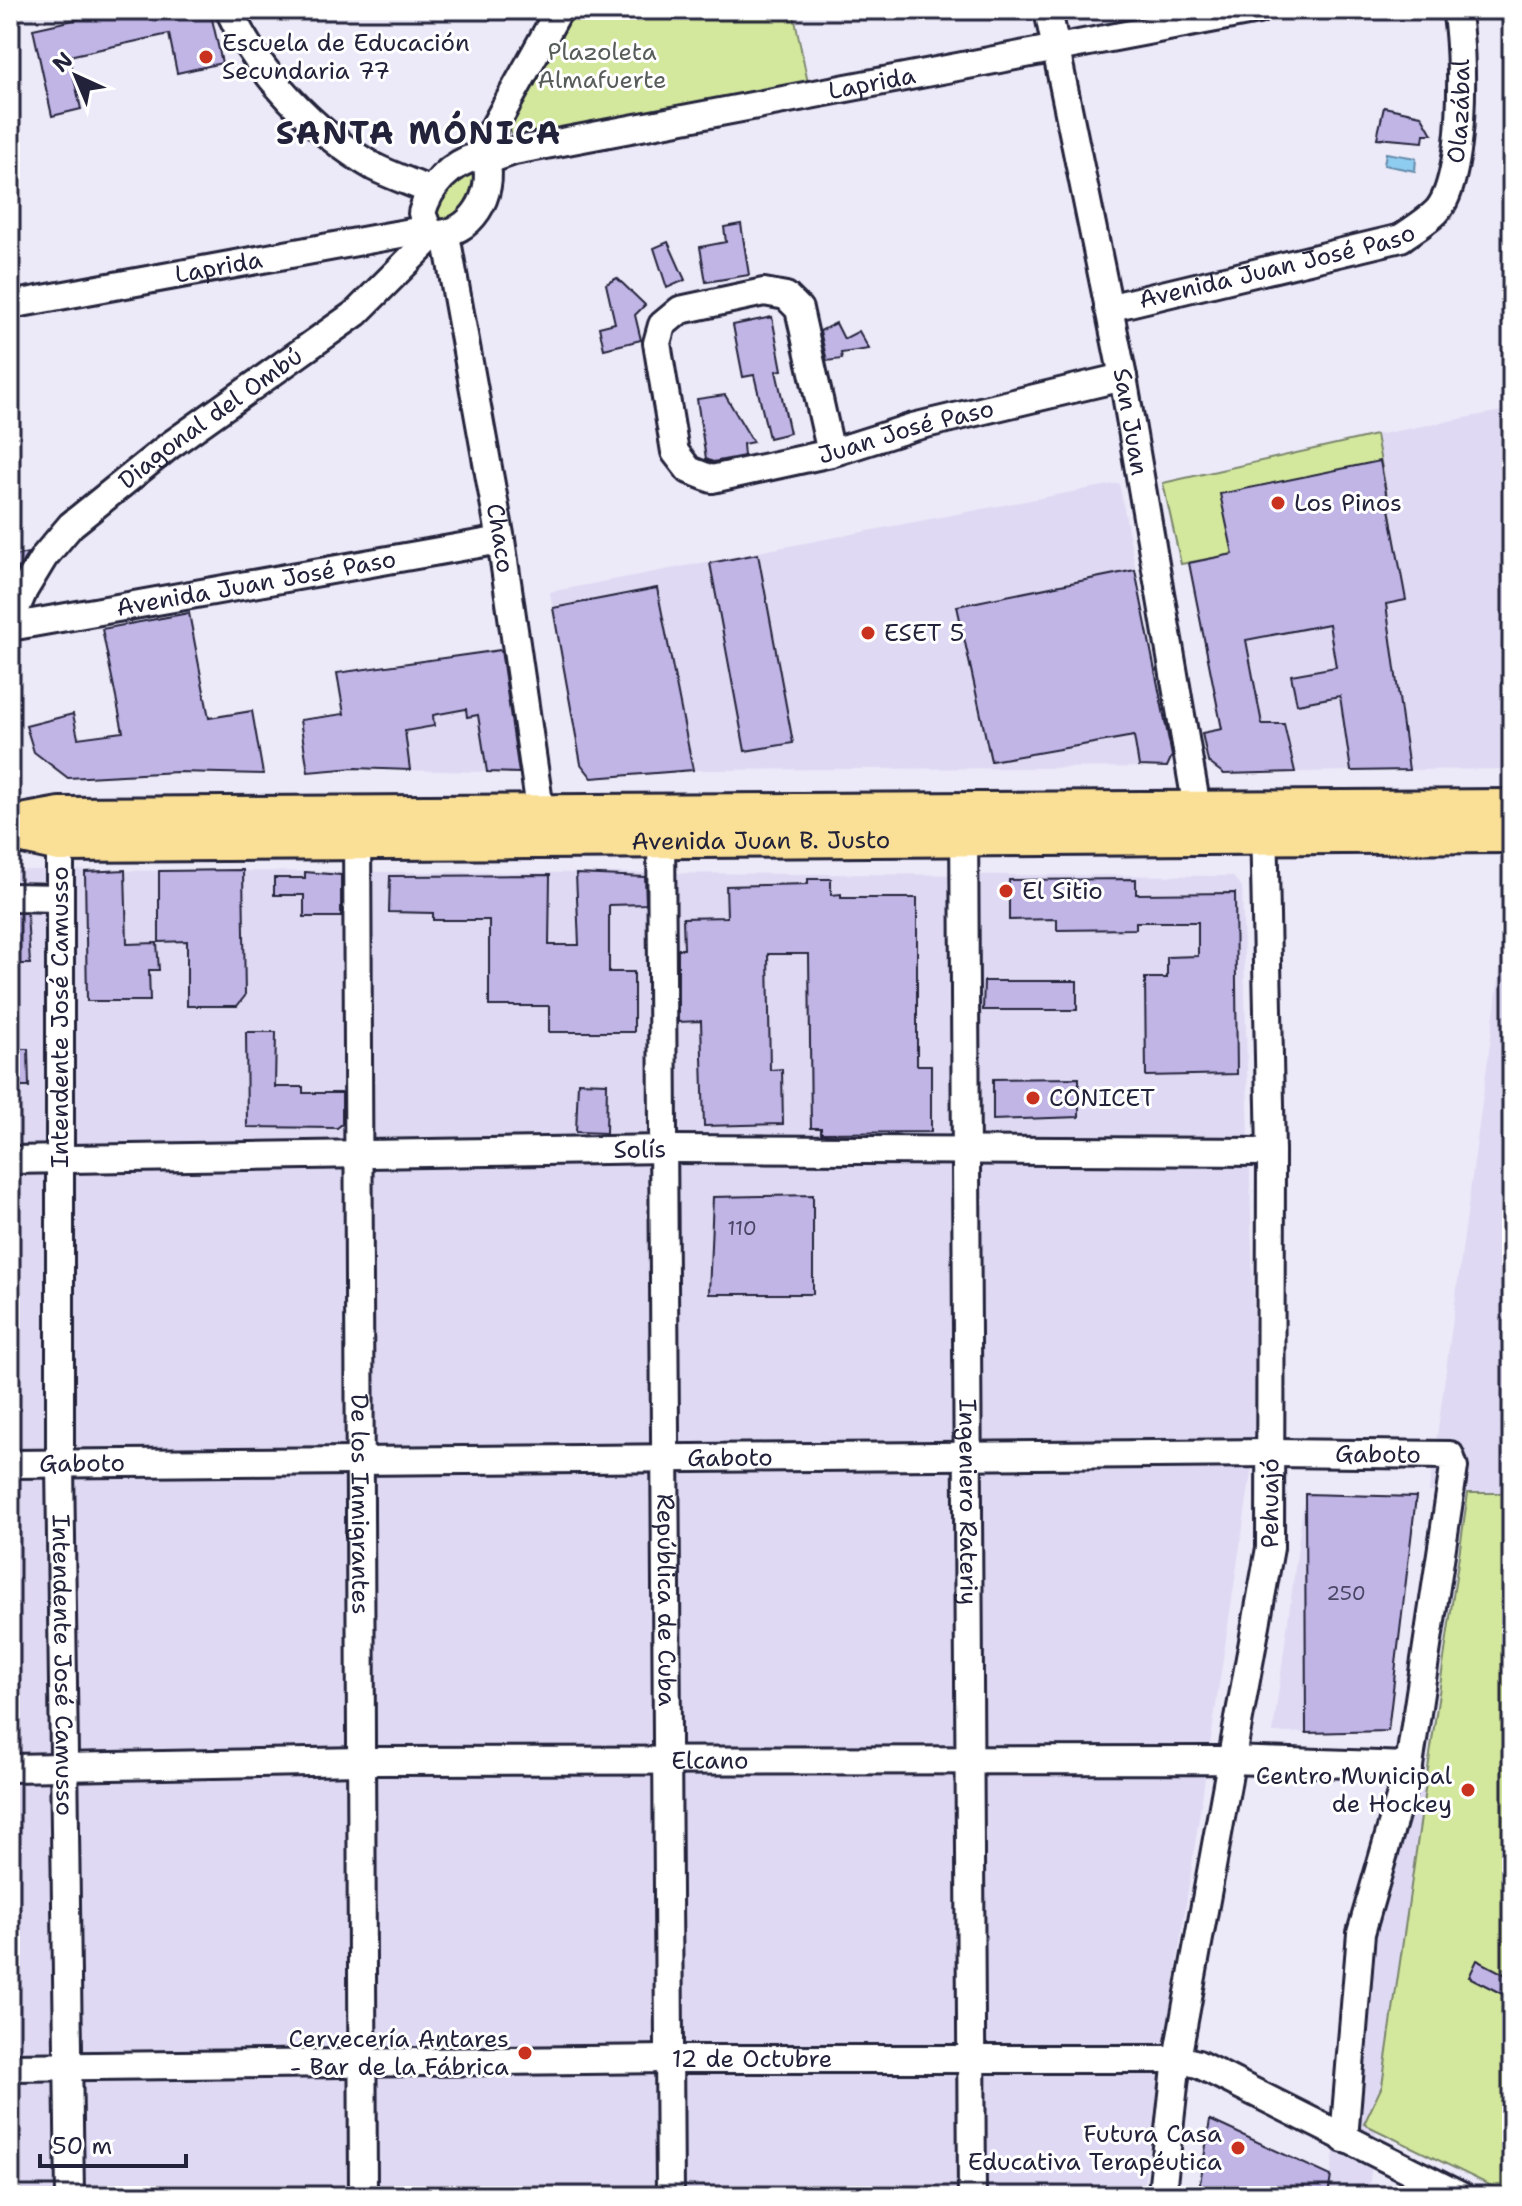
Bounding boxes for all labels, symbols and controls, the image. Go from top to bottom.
place label: Escuela de Educación Secundaria 77 [222,27,470,87]
north arrow [36,36,116,116]
park label: Plazoleta Almafuerte [537,36,667,96]
text: N [46,45,79,78]
marker: Escuela de Educación Secundaria 77 [197,48,215,66]
street label: Olazábal [1439,58,1477,166]
street label: Laprida [826,59,918,107]
district label: SANTA MÓNICA [276,110,562,154]
street label: Avenida Juan José Paso [1136,217,1422,316]
street label: Laprida [172,243,265,291]
street label: Diagonal del Ombú [112,340,309,496]
street label: San Juan [1106,365,1156,478]
street label: Juan José Paso [815,392,997,471]
place label: Los Pinos [1294,487,1402,519]
marker: Los Pinos [1269,494,1287,512]
street label: Chaco [479,501,522,575]
street label: Avenida Juan José Paso [114,543,398,624]
place label: ESET 5 [884,617,964,649]
marker: ESET 5 [859,624,877,642]
street label: Avenida Juan B. Justo [631,824,890,857]
street label: Intendente José Camusso [44,866,76,1168]
place label: El Sitio [1022,875,1103,907]
marker: El Sitio [997,882,1015,900]
place label: CONICET [1049,1082,1155,1114]
marker: CONICET [1024,1089,1042,1107]
street label: Solís [613,1133,667,1166]
house number: 110 [727,1215,757,1241]
street label: De los Inmigrantes [343,1393,376,1615]
street label: Ingeniero Rateriy [951,1399,985,1605]
street label: Gaboto [1335,1438,1421,1471]
street label: Gaboto [687,1441,773,1474]
street label: Gaboto [39,1447,125,1480]
street label: Pehuajó [1254,1458,1286,1548]
street label: República de Cuba [649,1494,683,1706]
street label: Intendente José Camusso [45,1514,81,1816]
house number: 250 [1326,1580,1366,1606]
street label: Elcano [671,1745,749,1777]
place label: Centro Municipal de Hockey [1256,1760,1453,1820]
marker: Centro Municipal de Hockey [1459,1781,1477,1799]
place label: Cervecería Antares - Bar de la Fábrica [288,2023,509,2083]
street label: 12 de Octubre [672,2043,832,2075]
marker: Cervecería Antares - Bar de la Fábrica [516,2044,534,2062]
scale bar [40,2118,186,2168]
place label: Futura Casa Educativa Terapéutica [968,2118,1222,2178]
text: 50 m [52,2130,112,2162]
marker: Futura Casa Educativa Terapéutica [1229,2139,1247,2157]

